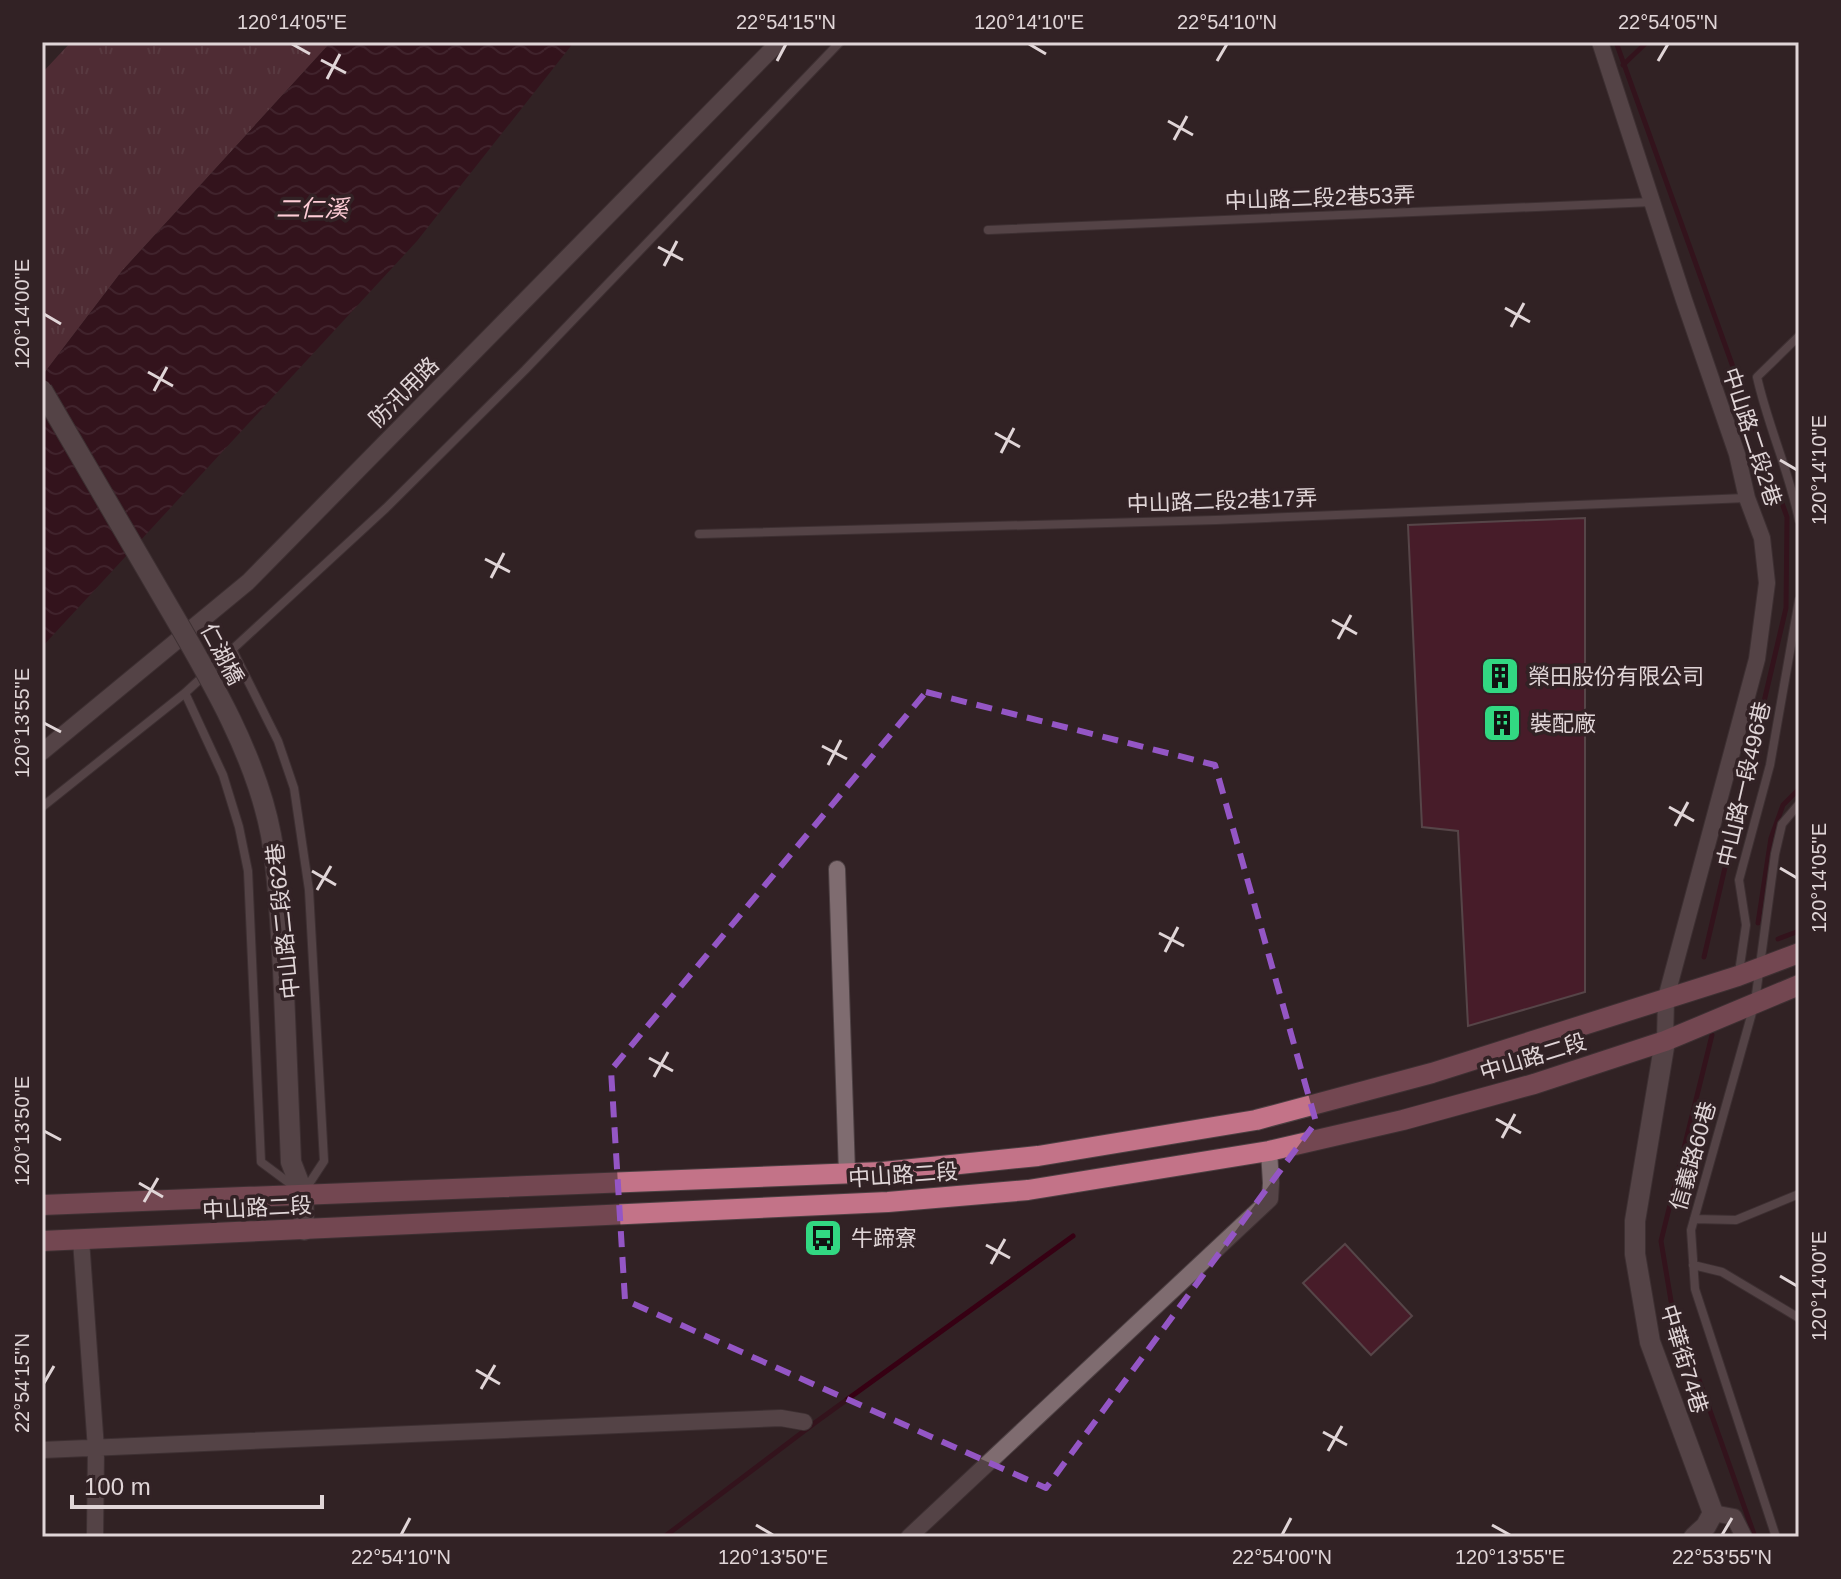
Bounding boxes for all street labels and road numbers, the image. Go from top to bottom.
street label: 中山路二段2巷53弄 [1224,182,1416,214]
street label: 防汛用路 [364,352,444,432]
street label: 中山路二段2巷 [1718,365,1786,509]
street label: 中山路二段2巷17弄 [1126,485,1318,517]
street label: 仁湖橋 [195,619,249,689]
street label: 中山路一段496巷 [1713,699,1775,869]
street label: 中山路二段62巷 [262,842,304,1000]
street label: 中山路二段 [1477,1029,1589,1085]
street label: 信義路60巷 [1665,1098,1721,1214]
street label: 中山路二段 [847,1159,959,1191]
street label: 中山路二段 [201,1193,313,1223]
street label: 中華街74巷 [1656,1302,1712,1416]

